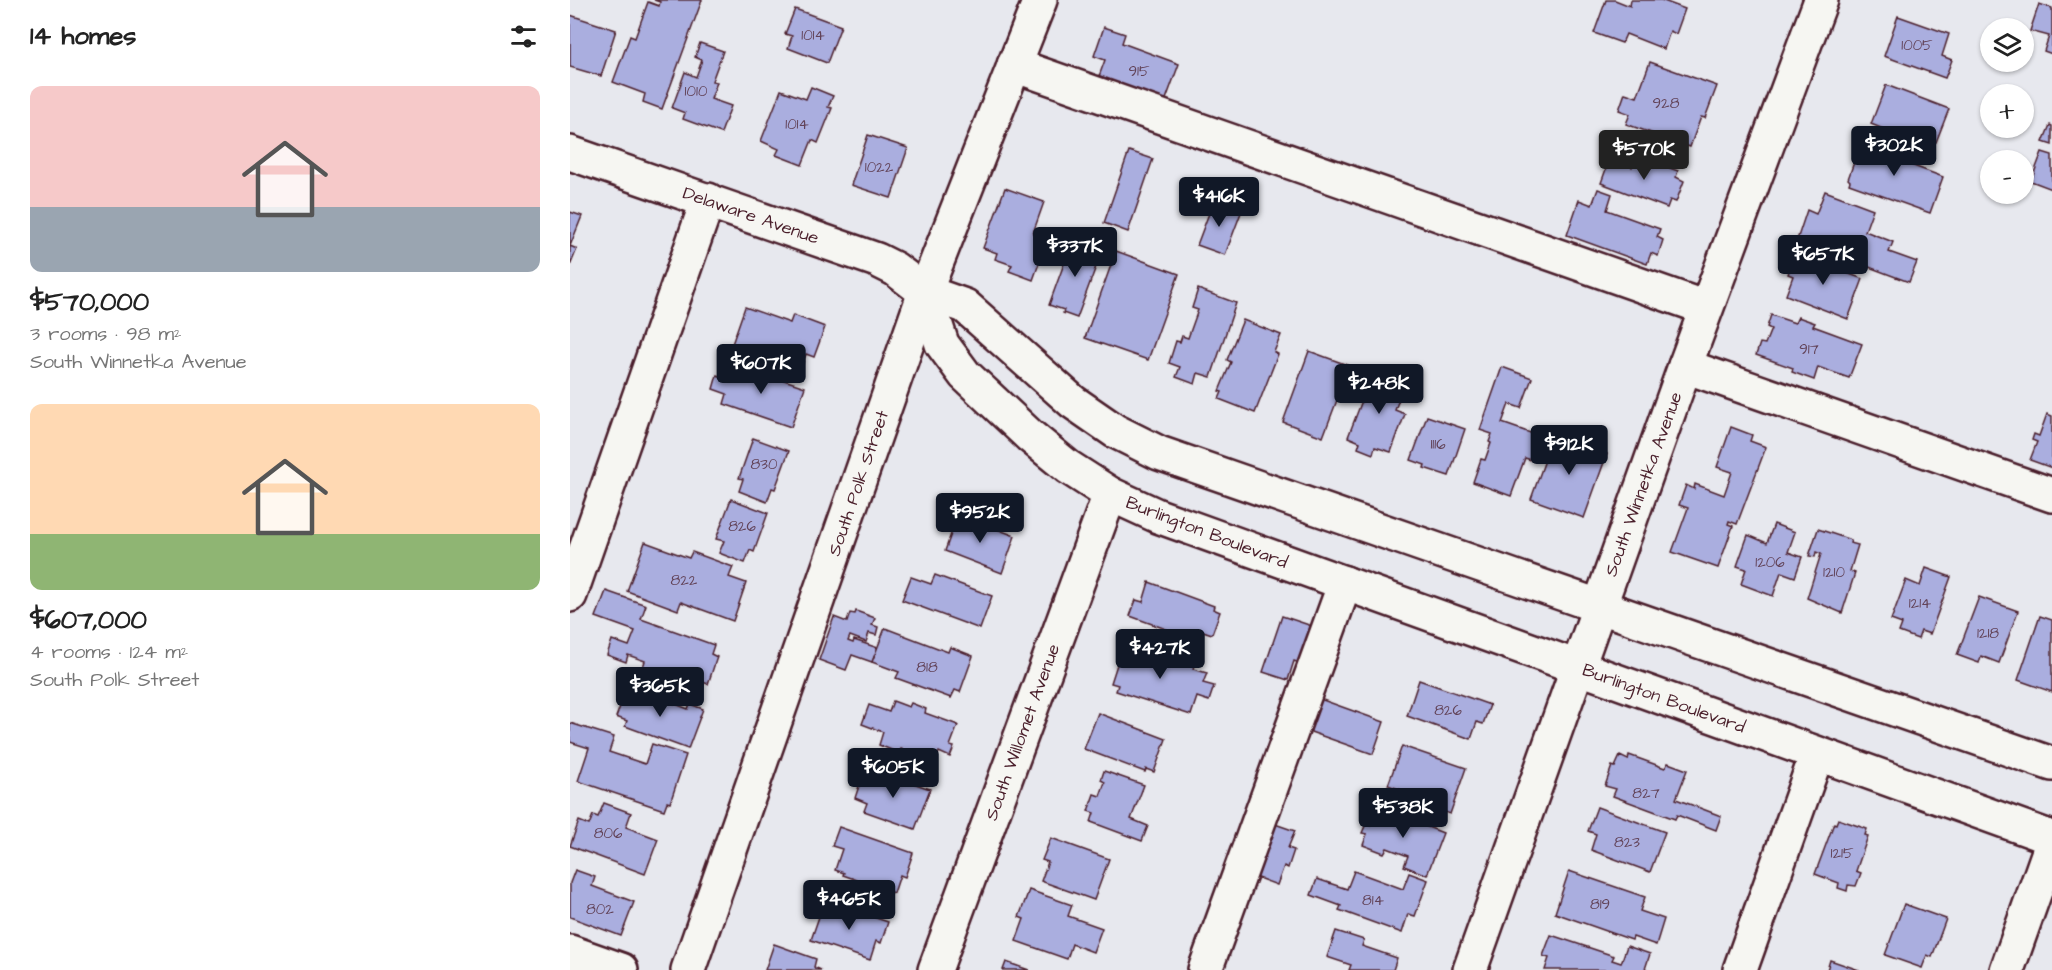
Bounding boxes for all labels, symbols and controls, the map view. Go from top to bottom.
text: 14 homes [30,18,136,54]
map controls [1980,18,2034,204]
button: layers [1980,18,2034,72]
icon: filters [507,20,540,53]
house number: 1014 [801,25,825,46]
house number: 1005 [1901,35,1933,56]
house number: 915 [1128,61,1150,82]
house number: 1010 [685,81,708,102]
button: + [1980,84,2034,138]
house number: 928 [1653,93,1680,114]
house number: 1014 [785,114,809,135]
icon: home [231,125,339,233]
pin: $302K [1852,126,1936,177]
pin: $570K [1602,130,1686,181]
text: $302K [1865,131,1923,159]
text: $570K [1613,135,1675,163]
button: − [1980,150,2034,204]
house number: 1022 [865,157,894,178]
pin: $416K [1177,177,1261,228]
street label: Delaware Avenue [679,180,823,251]
text: $416K [1193,182,1245,210]
pin: $337K [1033,227,1117,278]
text: $337K [1047,232,1103,260]
pin: $657K [1781,235,1865,286]
text: $657K [1792,240,1854,268]
text: $570,000 [30,284,149,320]
text: 3 rooms · 98 m² [30,320,182,348]
house number: 917 [1799,339,1819,360]
pin: $607K [719,344,803,395]
text: South Winnetka Avenue [30,348,246,376]
text: $607K [731,349,791,377]
pin: $248K [1337,364,1421,415]
text: $248K [1348,369,1410,397]
street label: South Winnetka Avenue [1598,388,1689,580]
street label: South Polk Street [822,406,895,559]
pin: $912K [1527,425,1611,476]
text: $912K [1545,430,1593,458]
house number: 1116 [1430,434,1446,455]
icon: home [231,443,339,551]
house number: 830 [751,454,778,475]
street label: Burlington Boulevard [1122,490,1291,576]
pin: $952K [938,493,1022,544]
text: $952K [950,498,1010,526]
house number: 826 [728,516,756,537]
house number: 1206 [1755,552,1785,573]
house number: 1210 [1823,562,1845,583]
house number: 822 [671,570,698,591]
house number: 1214 [1909,593,1931,614]
text: $607,000 [30,602,147,638]
house number: 1218 [1977,623,1999,644]
pin: $427K [1118,629,1202,680]
text: $427K [1130,634,1190,662]
text: 4 rooms · 124 m² [30,638,188,666]
street label: South Willomet Avenue [979,640,1066,824]
house number: 818 [916,657,938,678]
street label: Burlington Boulevard [1579,657,1749,741]
text: South Polk Street [30,666,199,694]
pin: $365K [618,667,702,718]
text: $365K [630,672,690,700]
house number: 826 [1434,700,1462,721]
pin: $605K [851,748,935,799]
text: $605K [862,753,924,781]
house number: 827 [1632,783,1660,804]
pin: $538K [1361,788,1445,839]
text: $538K [1373,793,1433,821]
house number: 806 [594,823,623,844]
house number: 823 [1614,832,1640,853]
house number: 1215 [1830,843,1854,864]
pin: $465K [807,880,891,931]
text: $465K [817,885,881,913]
house number: 814 [1362,890,1384,911]
house number: 819 [1590,894,1610,915]
house number: 802 [586,899,614,920]

